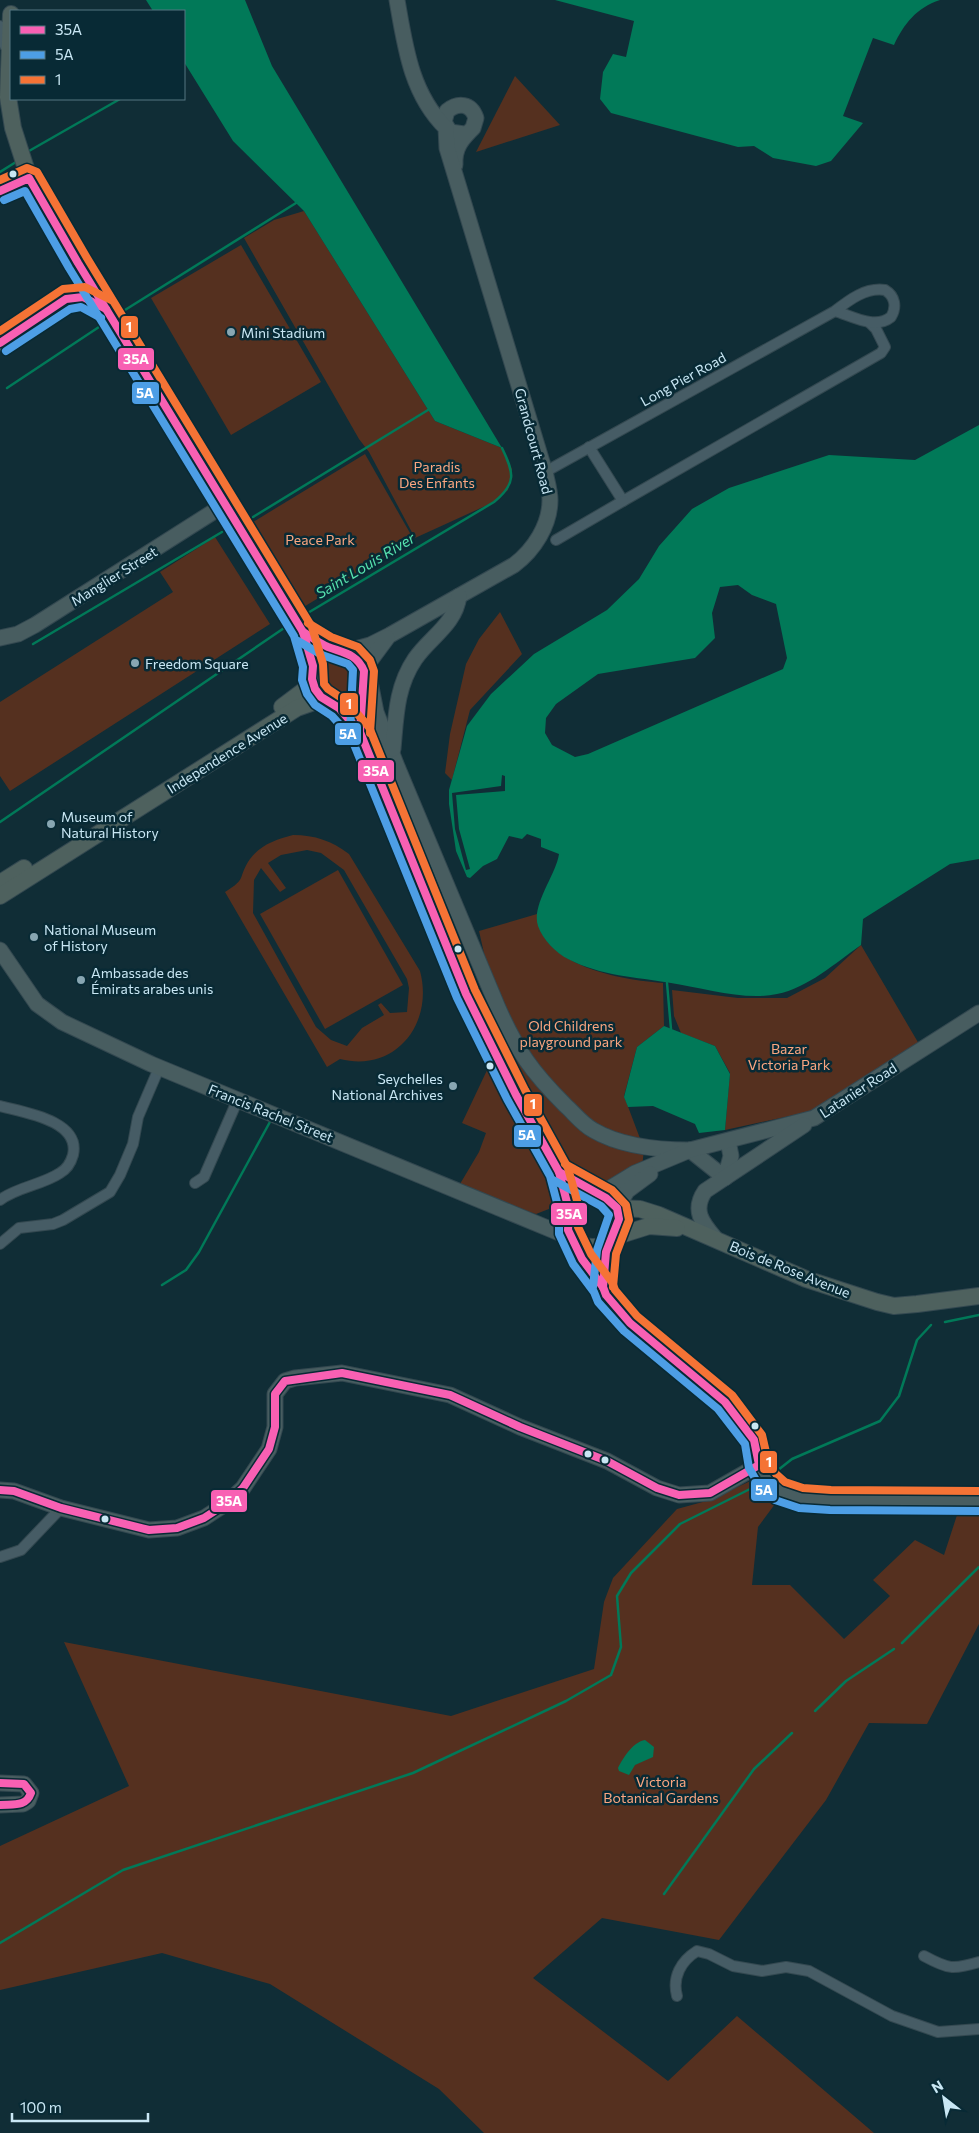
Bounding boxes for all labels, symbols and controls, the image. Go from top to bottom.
legend [10,10,185,100]
text: 35A [55,20,82,38]
text: 5A [55,45,74,63]
text: 1 [55,70,61,88]
unlabelled marker [8,169,18,179]
line badge: 1 [120,315,139,339]
text: 1 [126,318,132,335]
place label: Mini Stadium [241,324,325,341]
marker: Mini Stadium [225,326,237,338]
line badge: 35A [117,347,155,371]
street label: Long Pier Road [637,348,729,410]
text: 35A [123,350,149,367]
line badge: 5A [131,381,160,405]
text: 5A [136,384,154,401]
street label: Grandcourt Road [512,386,556,496]
park label: Paradis Des Enfants [399,458,475,491]
water label: Saint Louis River [312,528,419,602]
park label: Peace Park [285,531,355,548]
street label: Manglier Street [68,543,161,609]
place label: Freedom Square [145,655,249,672]
marker: Freedom Square [129,657,141,669]
line badge: 1 [339,692,359,716]
text: 1 [346,695,352,712]
street label: Independence Avenue [164,709,290,797]
line badge: 5A [334,722,362,746]
text: 5A [339,725,357,742]
line badge: 35A [357,759,395,783]
text: 35A [363,762,389,779]
place label: Museum of Natural History [61,808,159,841]
marker: Museum of Natural History [45,818,57,830]
place label: National Museum of History [44,921,156,954]
marker: National Museum of History [28,931,40,943]
unlabelled marker [453,944,463,954]
place label: Ambassade des Émirats arabes unis [91,964,213,997]
marker: Ambassade des Émirats arabes unis [75,974,87,986]
park label: Old Childrens playground park [520,1017,623,1050]
park label: Bazar Victoria Park [748,1040,831,1073]
street label: Latanier Road [816,1059,900,1121]
unlabelled marker [485,1061,495,1071]
place label: Seychelles National Archives [332,1070,443,1103]
street label: Francis Rachel Street [206,1080,336,1146]
marker: Seychelles National Archives [447,1080,459,1092]
line badge: 1 [523,1093,543,1117]
text: 1 [530,1095,536,1112]
line badge: 5A [513,1124,542,1148]
text: 5A [518,1126,536,1143]
line badge: 35A [550,1202,588,1226]
text: 35A [556,1205,582,1222]
street label: Bois de Rose Avenue [727,1237,853,1301]
unlabelled marker [750,1421,760,1431]
unlabelled marker [583,1449,593,1459]
line badge: 1 [759,1450,778,1474]
text: 1 [766,1453,772,1470]
unlabelled marker [600,1455,610,1465]
line badge: 5A [750,1478,778,1502]
text: 5A [755,1481,773,1498]
line badge: 35A [210,1489,248,1513]
text: 35A [216,1492,242,1509]
unlabelled marker [100,1514,110,1524]
park label: Victoria Botanical Gardens [603,1773,719,1806]
north arrow [919,2073,969,2123]
text: N [928,2076,946,2096]
scale bar [12,2090,149,2122]
text: 100 m [20,2098,62,2116]

